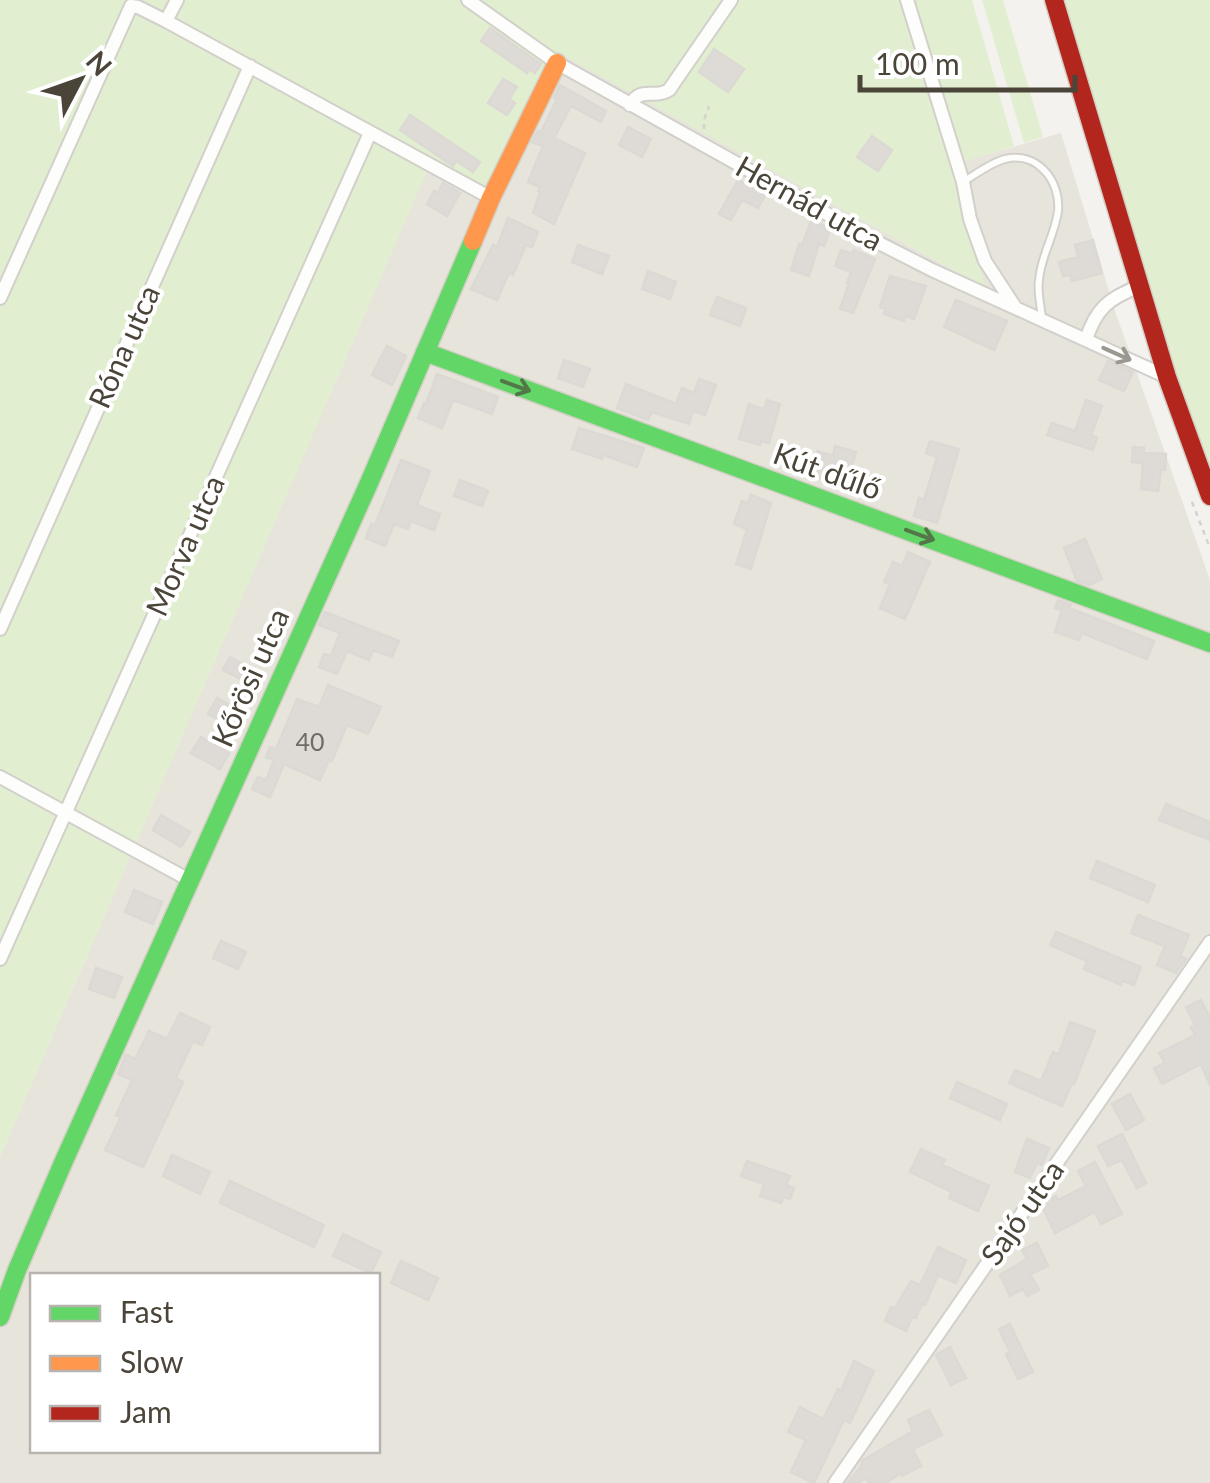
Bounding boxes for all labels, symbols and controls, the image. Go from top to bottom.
north arrow [30,30,130,130]
scale bar [860,30,1075,92]
text: N [80,44,120,82]
text: 100 m [875,45,960,81]
street label: Hernád utca [730,147,890,257]
street label: Róna utca [80,279,166,413]
one-way arrow [1101,346,1132,364]
one-way arrow [500,378,531,396]
street label: Kút dűlő [769,434,886,506]
street label: Morva utca [137,469,231,621]
one-way arrow [903,527,934,545]
street label: Kőrösi utca [203,602,296,752]
house number: 40 [295,726,325,756]
street label: Sajó utca [972,1153,1070,1271]
legend [30,1273,380,1453]
text: Fast [120,1293,174,1329]
text: Slow [120,1343,184,1379]
text: Jam [120,1393,172,1429]

